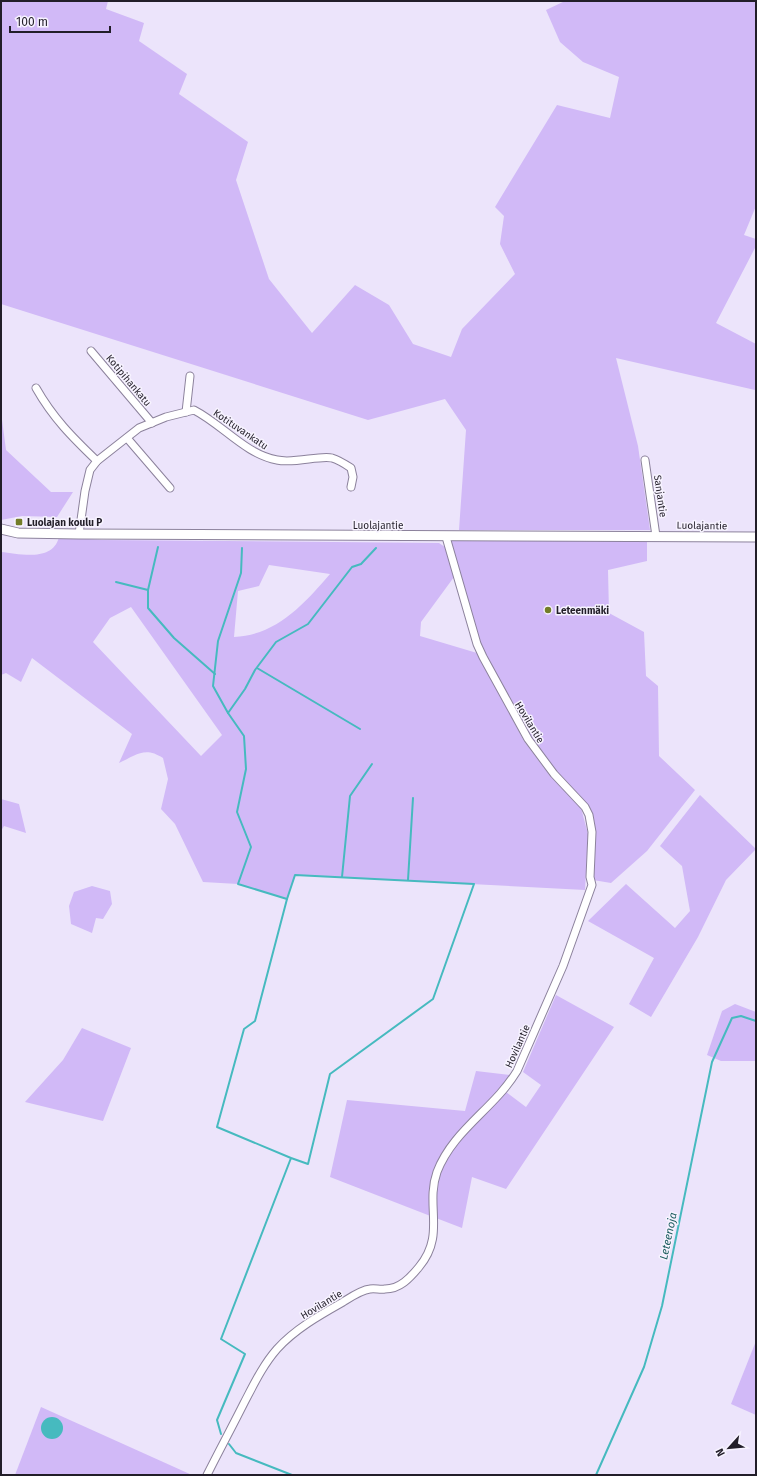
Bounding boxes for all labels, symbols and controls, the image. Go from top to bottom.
scale bar [10,8,110,34]
text: 100 m [16,15,48,29]
street label: Kotipihankatu [103,352,153,409]
street label: Kotituvankatu [211,407,270,453]
street label: Sanjantie [651,474,669,518]
marker: Luolajan koulu P [14,517,24,527]
place label: Luolajan koulu P [27,517,102,529]
street label: Luolajantie [353,520,403,532]
street label: Luolajantie [677,520,727,532]
marker: Leteenmäki [543,605,553,615]
place label: Leteenmäki [556,605,609,617]
street label: Hovilantie [512,700,546,745]
street label: Hovilantie [503,1023,533,1070]
water label: Leteenoja [657,1211,680,1261]
street label: Hovilantie [299,1288,344,1322]
north arrow [709,1428,749,1468]
text: N [713,1446,728,1459]

